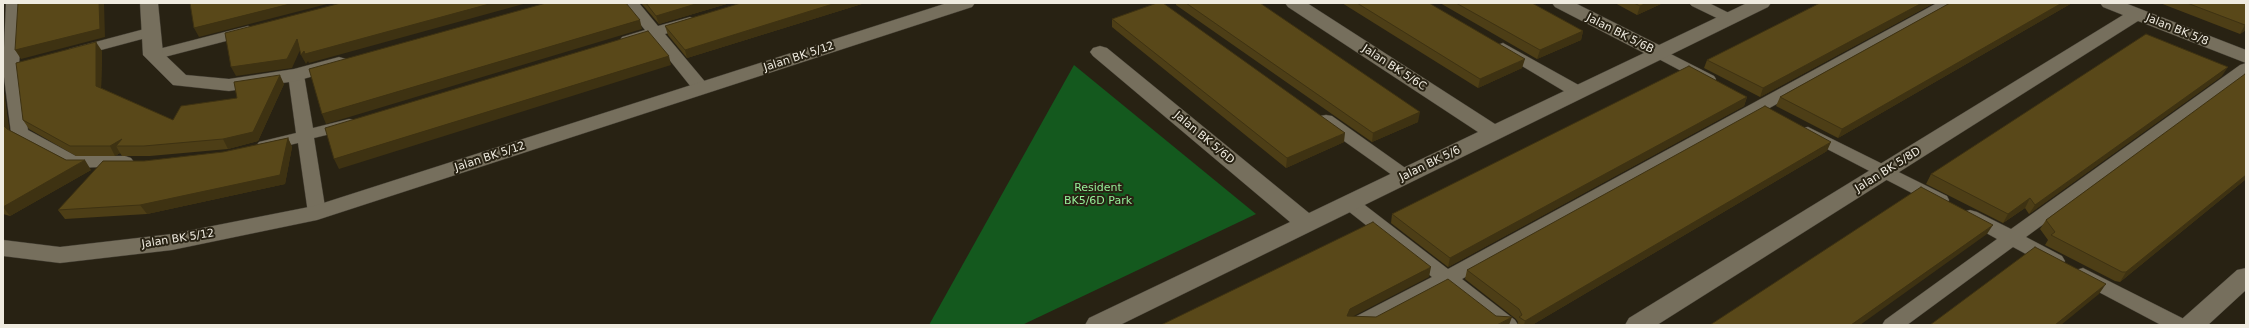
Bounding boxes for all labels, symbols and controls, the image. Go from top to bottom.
street label: Jalan BK 5/6B [1584,11,1656,57]
street label: Jalan BK 5/8 [2144,11,2210,49]
street label: Jalan BK 5/12 [762,39,836,75]
street label: Jalan BK 5/6C [1359,42,1429,94]
street label: Jalan BK 5/6D [1171,109,1237,167]
street label: Jalan BK 5/12 [453,139,527,175]
street label: Jalan BK 5/6 [1397,144,1463,184]
street label: Jalan BK 5/8D [1853,145,1923,195]
park label: Resident BK5/6D Park [1064,181,1132,207]
street label: Jalan BK 5/12 [141,227,215,251]

